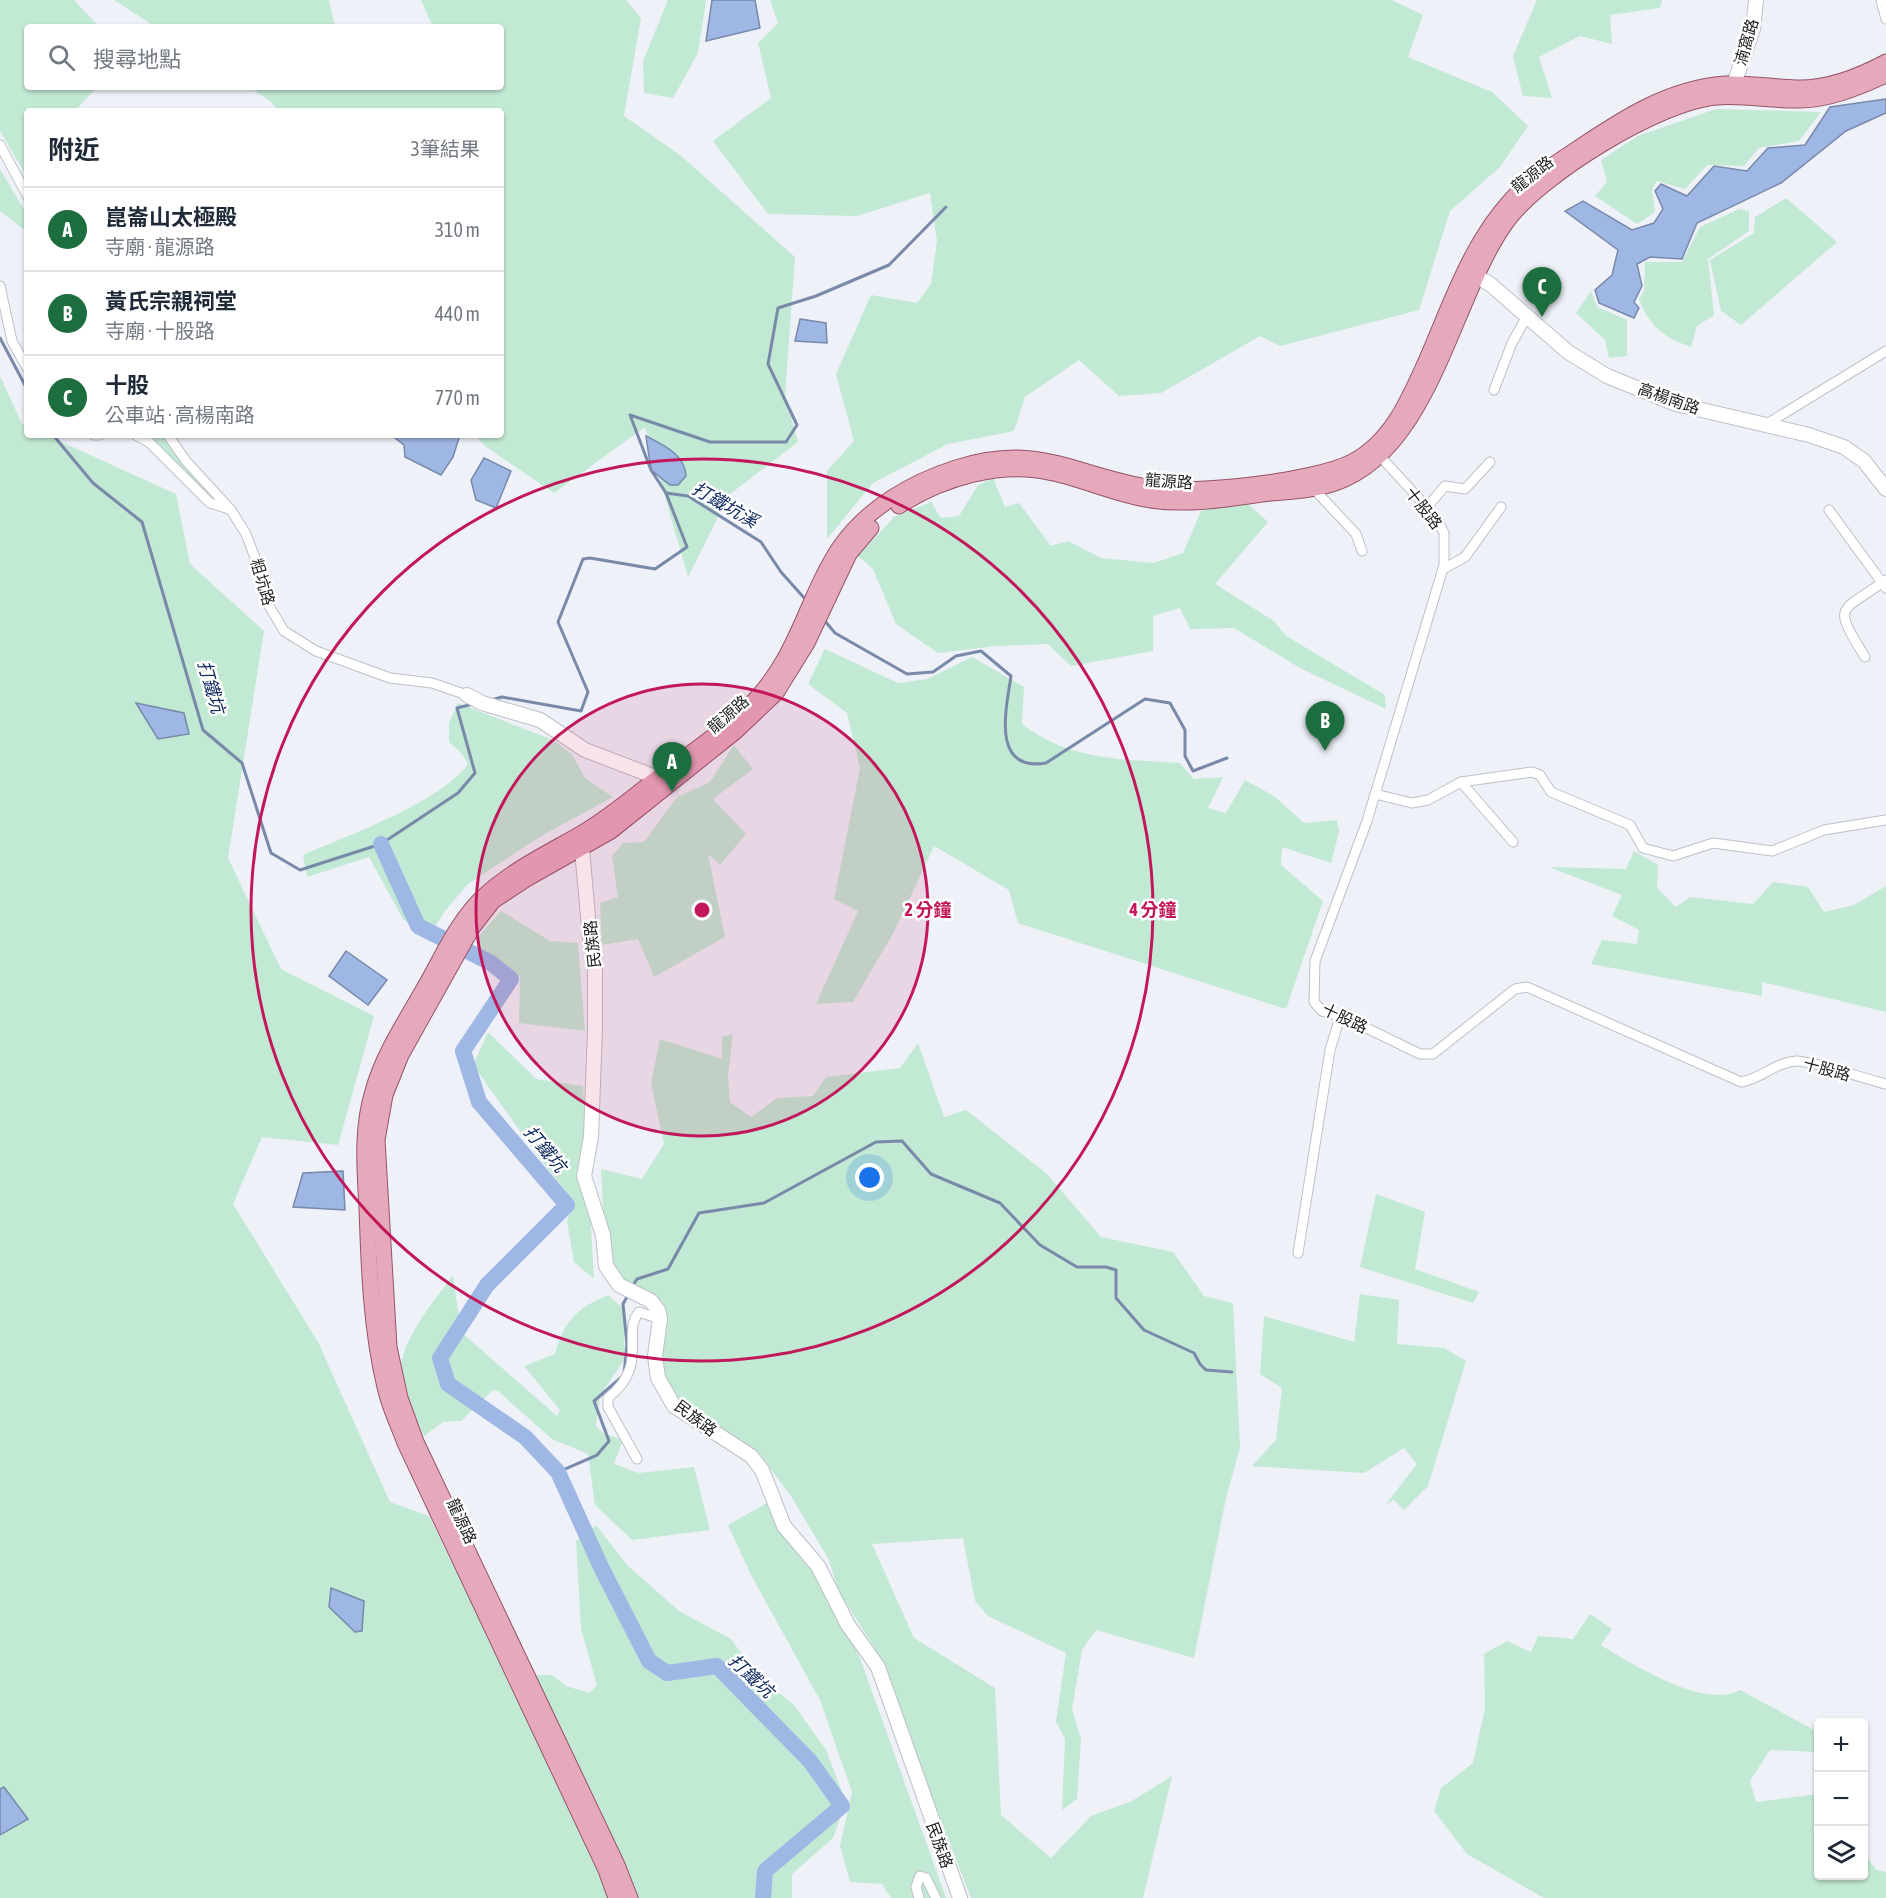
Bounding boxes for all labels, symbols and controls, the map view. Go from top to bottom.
street label: 湳窩路 [1731,16,1761,68]
search box [24,24,504,90]
icon: search [45,41,78,74]
text: 搜尋地點 [93,46,181,72]
text: 附近 [48,135,100,165]
text: 3筆結果 [411,137,480,160]
street label: 龍源路 [1508,152,1556,196]
text: 崑崙山太極殿 [105,204,237,230]
text: A [63,218,72,241]
text: 310 m [435,218,480,241]
text: 寺廟 · 龍源路 [105,235,215,258]
pin: C [1522,268,1562,317]
text: 黃氏宗親祠堂 [105,288,237,314]
text: B [63,302,72,325]
text: 440 m [435,302,480,325]
text: 寺廟 · 十股路 [105,319,215,342]
text: 十股 [105,372,149,398]
street label: 高楊南路 [1636,379,1702,417]
text: C [63,386,72,409]
text: 770 m [435,386,480,409]
text: 公車站 · 高楊南路 [105,403,255,426]
street label: 龍源路 [1144,470,1194,492]
water label: 打鐵坑溪 [689,477,764,533]
street label: 十股路 [1402,484,1446,532]
street label: 粗坑路 [248,556,278,608]
water label: 打鐵坑 [194,658,230,719]
street label: 龍源路 [704,691,752,737]
pin: B [1306,702,1344,751]
pin: A [652,742,692,792]
text: 2 分鐘 [905,899,951,920]
text: 4 分鐘 [1129,899,1176,920]
centre of rings [692,900,712,920]
street label: 民族路 [581,919,603,969]
street label: 十股路 [1319,1000,1371,1036]
street label: 十股路 [1801,1054,1853,1084]
water label: 打鐵坑 [520,1121,573,1178]
your location [855,1163,884,1192]
street label: 民族路 [671,1396,721,1440]
street label: 龍源路 [444,1495,480,1547]
water label: 打鐵坑 [724,1650,780,1704]
map controls [1814,1718,1868,1880]
button: + [1814,1718,1868,1772]
button: − [1814,1772,1868,1826]
street label: 民族路 [923,1819,957,1871]
button: layers [1814,1826,1868,1880]

